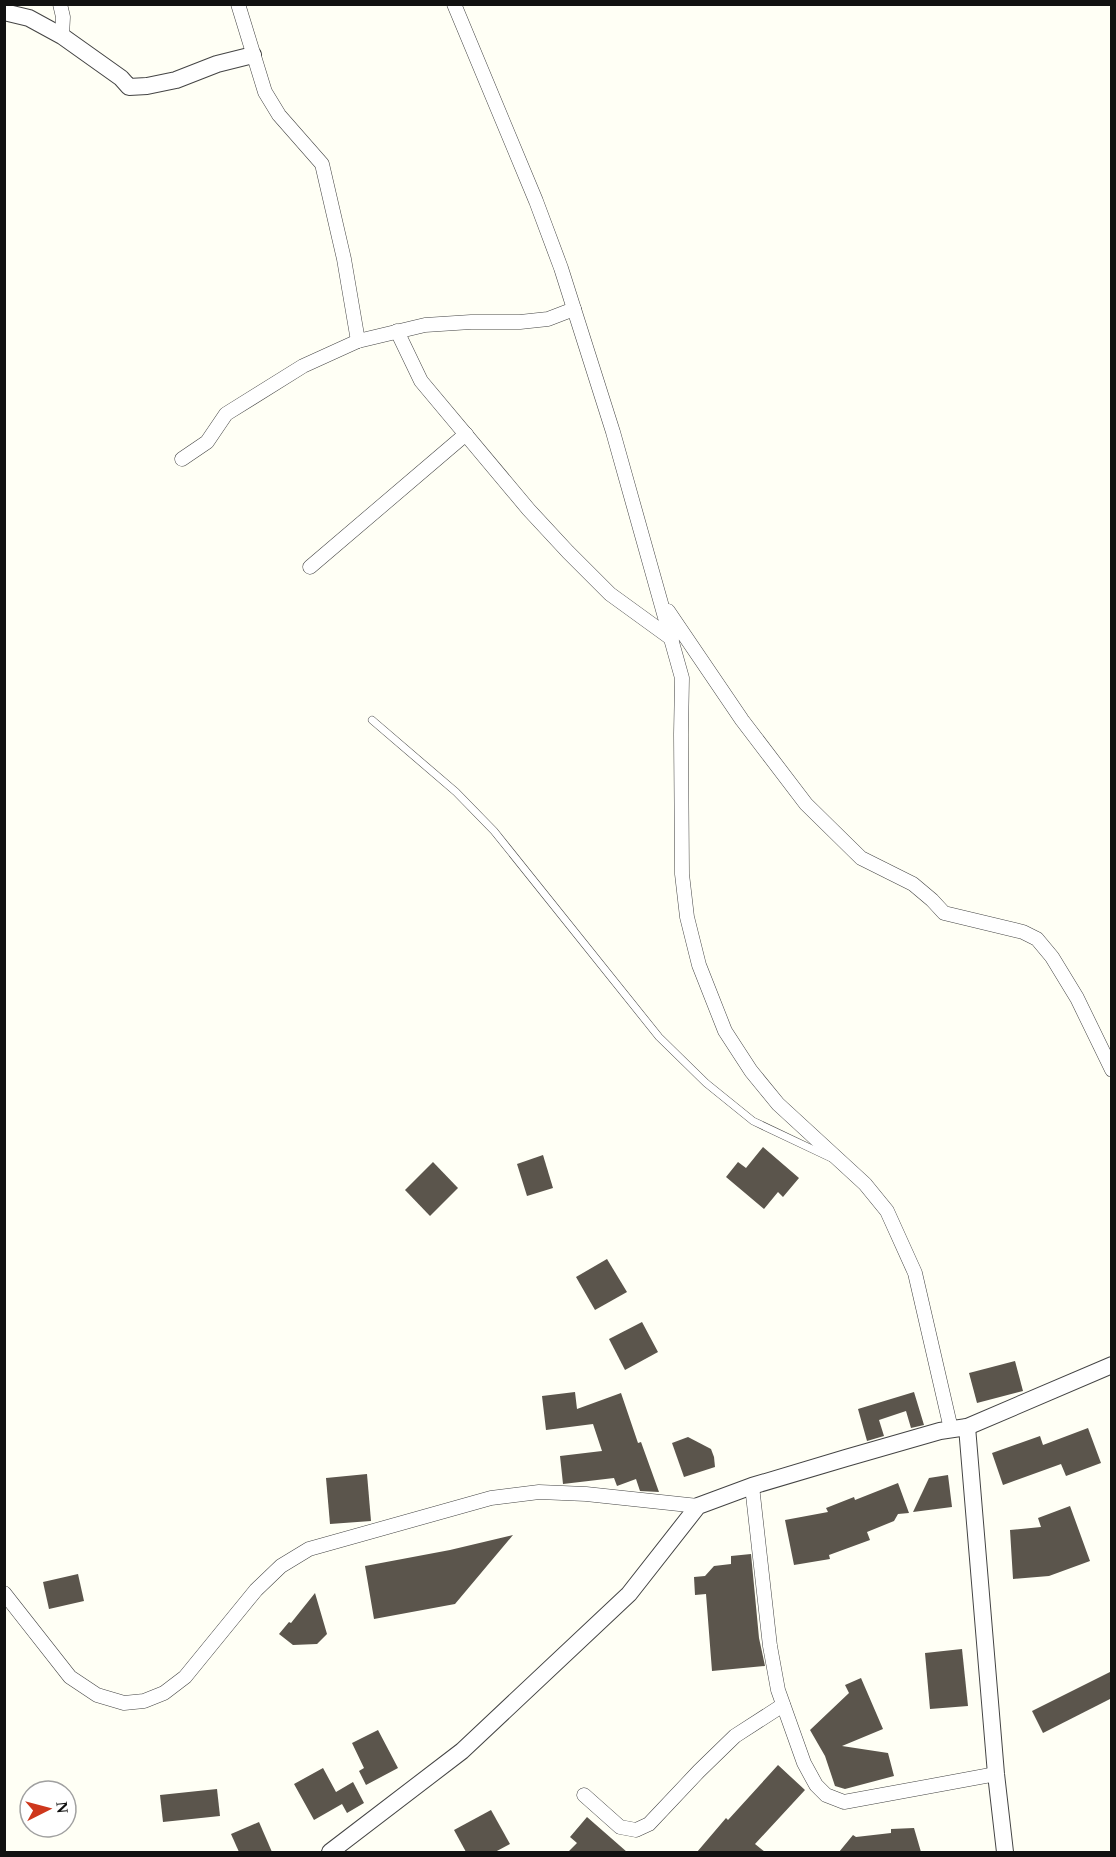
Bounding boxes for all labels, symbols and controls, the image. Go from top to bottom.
north arrow [18,1779,78,1839]
text: N [53,1801,72,1815]

